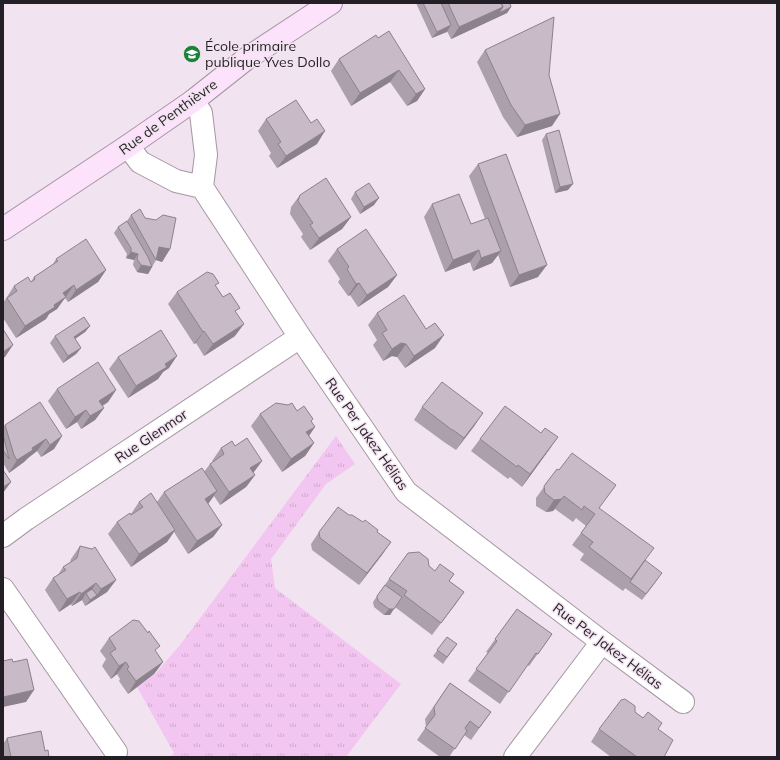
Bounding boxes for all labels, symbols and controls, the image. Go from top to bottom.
place label: École primaire publique Yves Dollo [205,37,330,71]
school or university icon: École primaire publique Yves Dollo [182,44,202,64]
street label: Rue de Penthièvre [115,75,221,159]
street label: Rue Per Jakez Hélias [321,374,413,494]
street label: Rue Glenmor [111,405,192,467]
street label: Rue Per Jakez Hélias [549,599,667,693]

